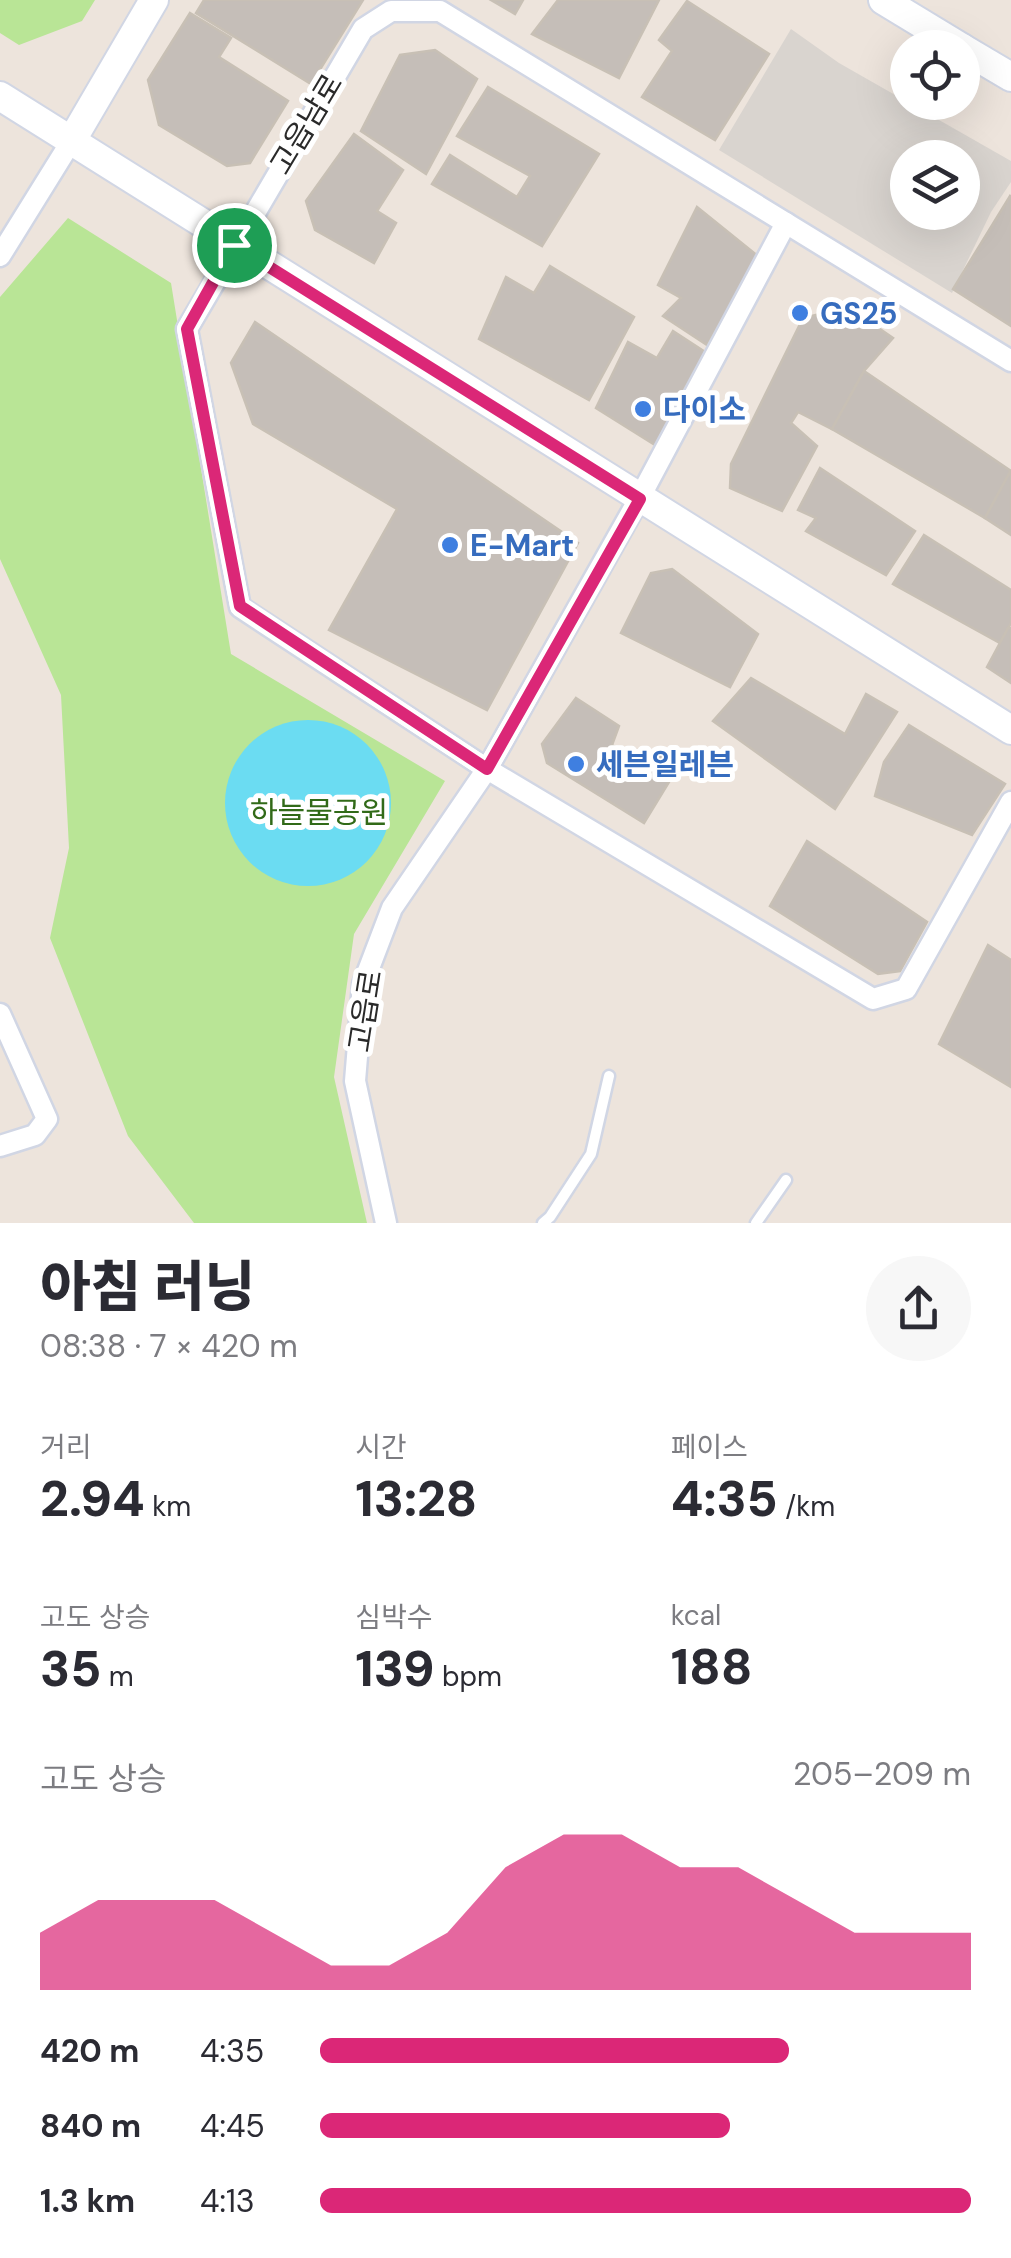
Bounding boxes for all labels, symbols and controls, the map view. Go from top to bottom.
map controls [890,30,980,230]
button: locate [890,30,980,120]
street label: 고읍남로 [261,67,351,181]
button: layers [890,140,980,230]
pin [192,203,277,288]
icon: arrive [207,218,262,273]
place label: GS25 [820,294,897,333]
marker: GS25 [789,302,811,324]
place label: 다이소 [663,390,746,429]
marker: 다이소 [632,398,654,420]
place label: E-Mart [470,526,574,565]
marker: E-Mart [439,534,461,556]
place label: 세븐일레븐 [596,745,734,784]
marker: 세븐일레븐 [565,753,587,775]
park label: 하늘물공원 [250,793,388,832]
street label: 고읍로 [339,967,391,1055]
text: 아침 러닝 [40,1251,255,1323]
button: share [866,1256,971,1361]
text: 08:38 · 7 × 420 m [40,1325,298,1367]
text: 거리 [40,1429,92,1466]
text: 시간 [355,1429,407,1466]
text: 페이스 [671,1429,748,1466]
text: 2.94 [40,1466,145,1532]
text: 13:28 [355,1466,477,1532]
text: 4:35 [671,1466,778,1532]
text: km [145,1488,191,1525]
text: /km [778,1488,835,1525]
text: kcal [671,1597,721,1634]
text: 고도 상승 [40,1599,151,1636]
text: 심박수 [355,1599,433,1636]
text: 188 [671,1634,753,1700]
text: 35 [40,1636,101,1702]
text: 139 [355,1636,435,1702]
text: m [101,1658,134,1695]
text: bpm [435,1658,502,1695]
text: 205–209 m [793,1753,971,1795]
text: 고도 상승 [40,1758,166,1800]
text: 420 m [40,2030,139,2072]
text: 4:35 [200,2030,264,2072]
text: 840 m [40,2105,141,2147]
text: 4:45 [200,2105,265,2147]
text: 1.3 km [40,2180,135,2222]
text: 4:13 [200,2180,255,2222]

